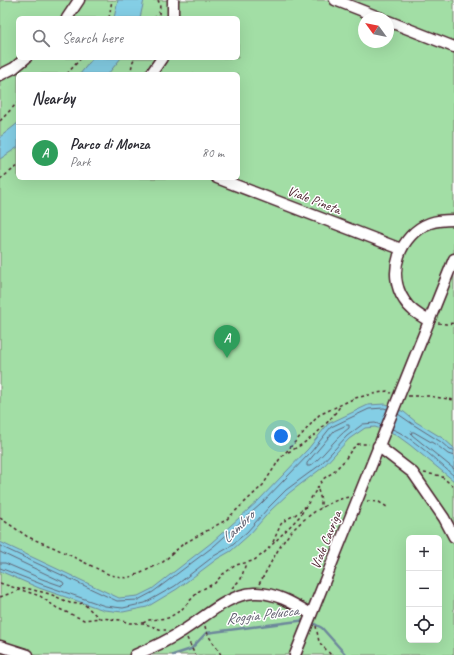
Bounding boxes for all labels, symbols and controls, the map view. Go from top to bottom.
north arrow [358,12,394,48]
search box [16,16,240,60]
icon: search [30,27,52,49]
text: Search here [62,29,123,48]
text: Nearby [32,88,75,109]
text: Parco di Monza [70,135,150,154]
text: A [42,145,48,161]
text: 80 m [202,145,224,161]
text: Park [70,154,91,170]
street label: Viale Pineta [285,182,344,218]
pin: A [214,325,240,358]
your location [271,426,291,446]
water label: Lambro [218,505,260,547]
street label: Viale Cavriga [307,507,346,572]
map controls [406,535,442,643]
button: + [406,535,442,571]
button: − [406,571,442,607]
water label: Roggia Pelucca [225,601,301,629]
button: locate [406,607,442,643]

